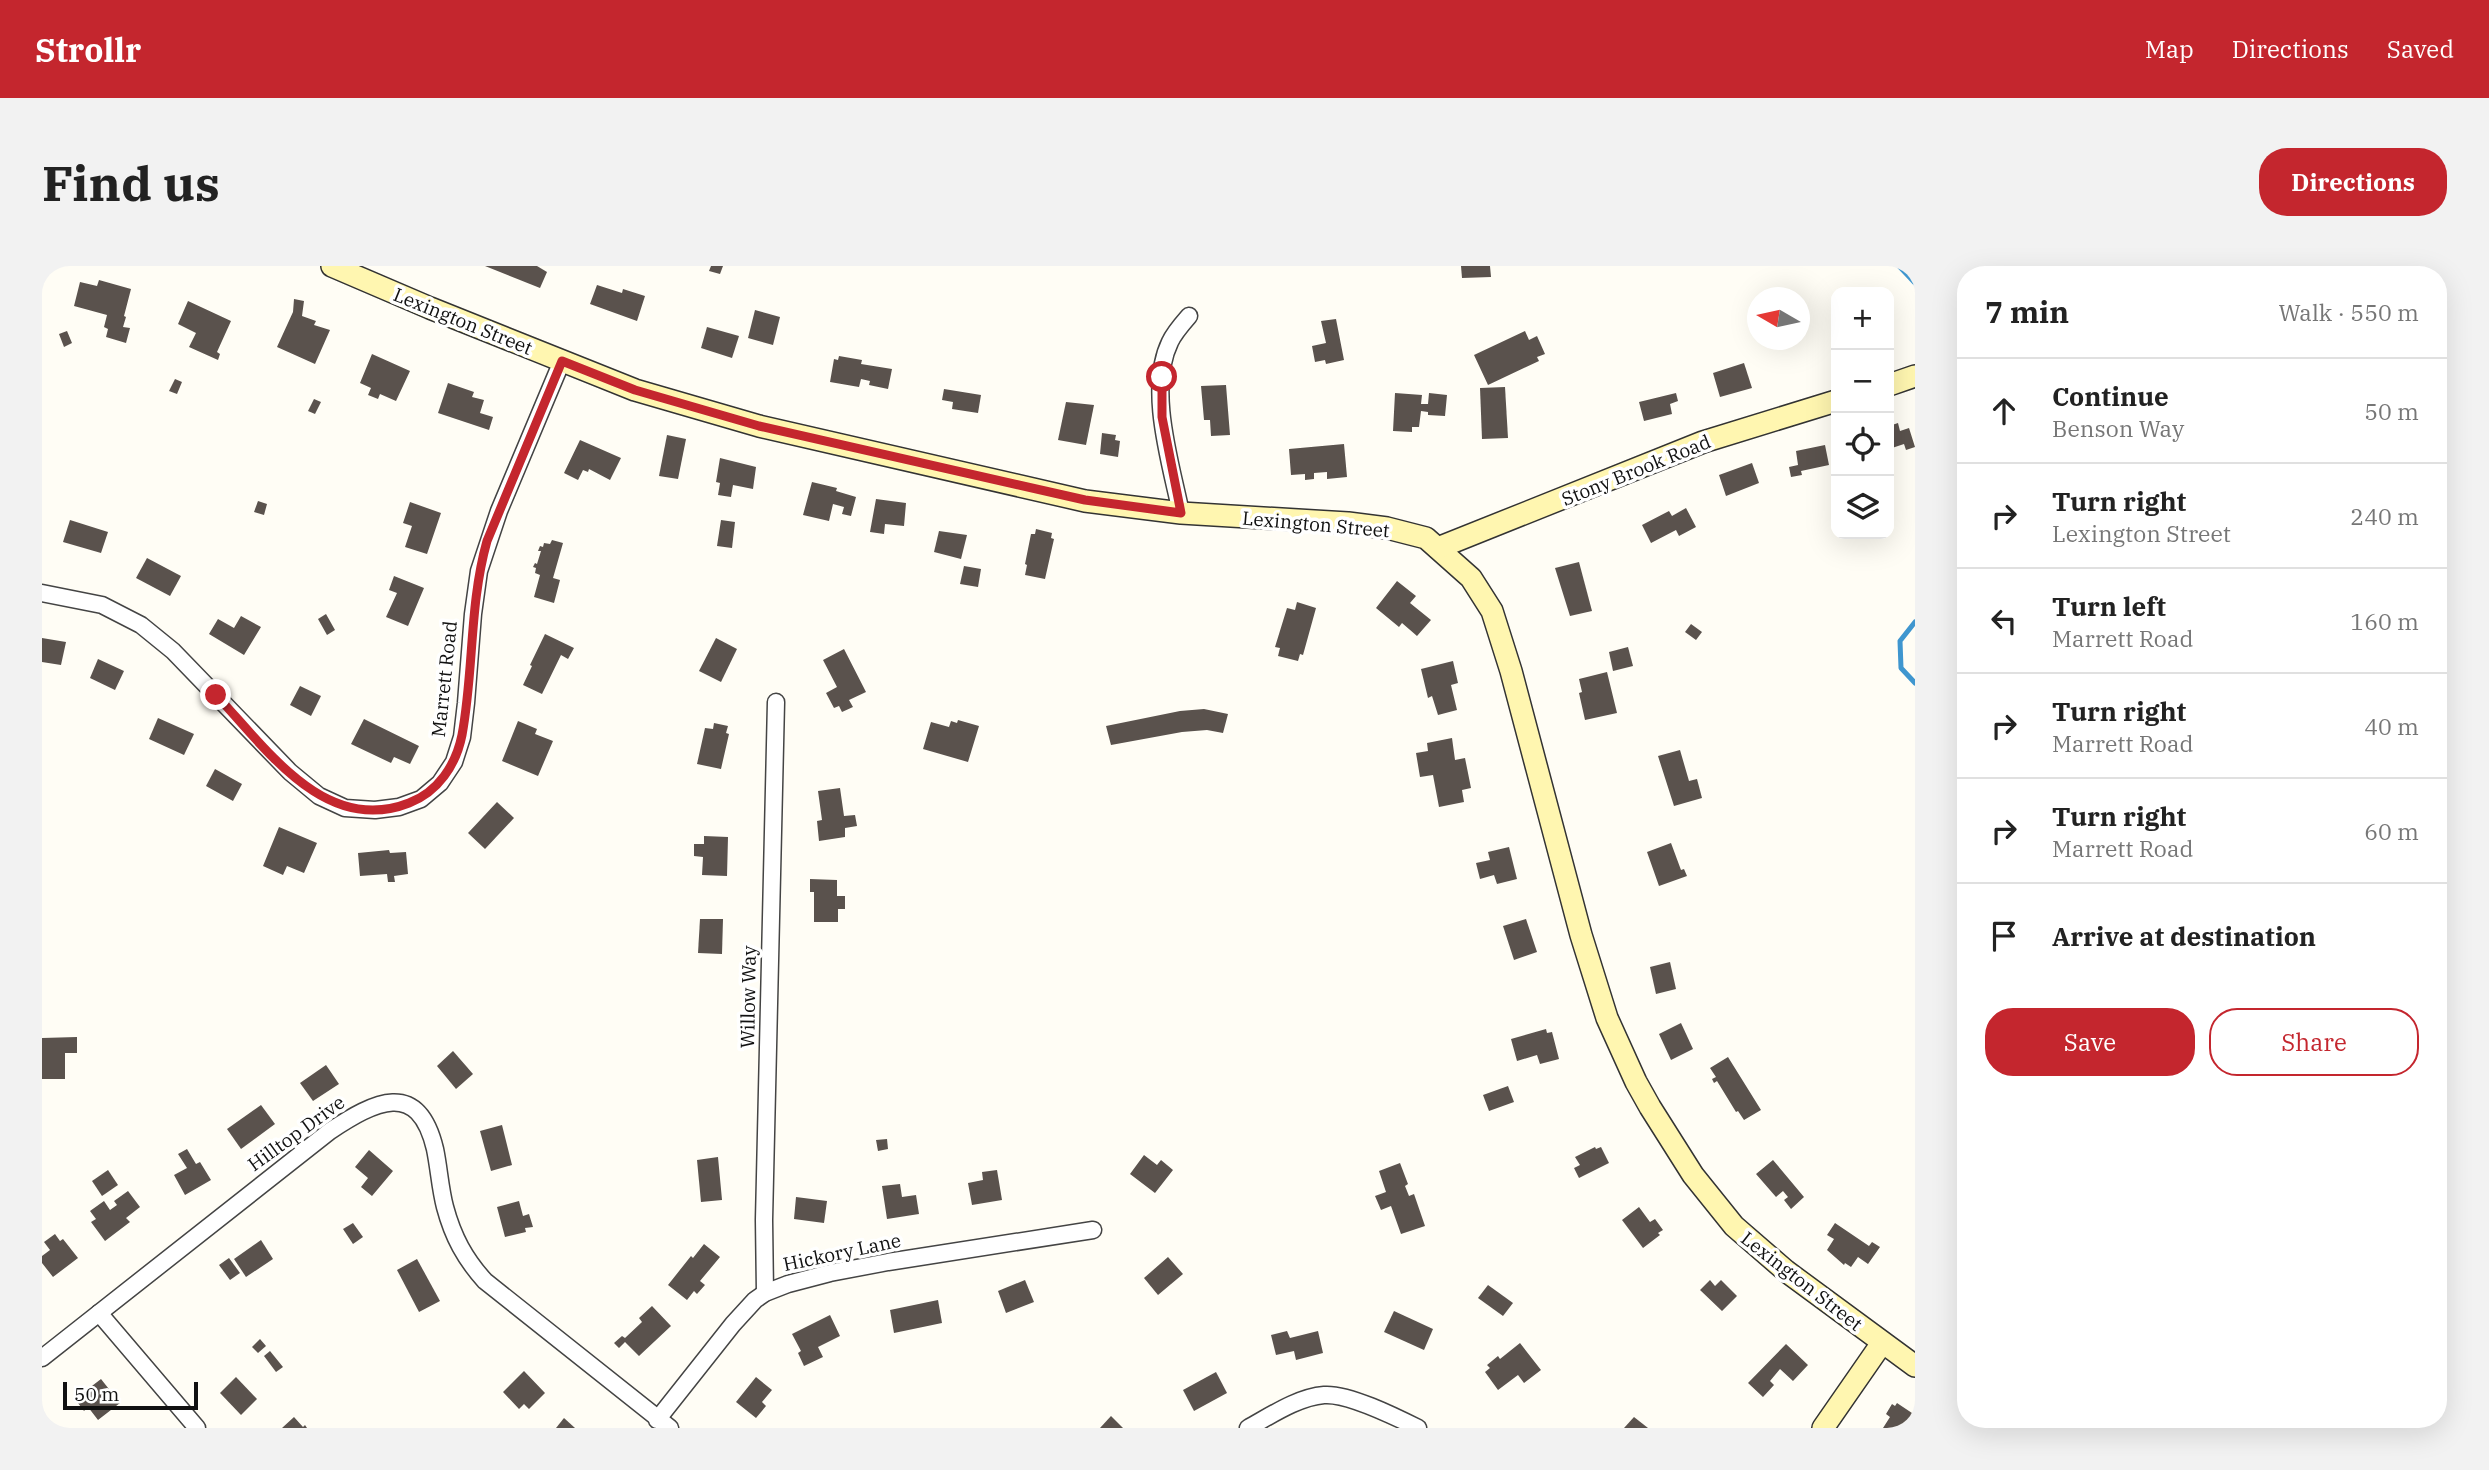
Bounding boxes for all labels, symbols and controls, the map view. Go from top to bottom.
text: Strollr [35,28,141,71]
text: Map [2145,33,2194,65]
text: Directions [2232,33,2349,65]
text: Saved [2387,33,2454,65]
button: Directions [2259,148,2447,216]
text: Find us [42,151,220,214]
street label: Lexington Street [390,282,536,360]
north arrow [1747,287,1810,350]
map controls [1831,287,1894,539]
button: + [1831,287,1894,350]
text: 7 min [1985,292,2069,331]
text: Walk · 550 m [2278,297,2419,327]
button: − [1831,350,1894,413]
route start [1146,361,1177,392]
text: Continue [2052,379,2169,413]
icon: ahead [1985,392,2023,430]
text: 50 m [2364,396,2419,426]
button: locate [1831,413,1894,476]
text: Benson Way [2052,413,2184,443]
street label: Stony Brook Road [1558,429,1714,511]
button: layers [1831,476,1894,539]
text: Turn right [2052,484,2186,518]
icon: right [1985,497,2023,535]
text: 240 m [2350,501,2419,531]
street label: Lexington Street [1241,506,1391,542]
text: Lexington Street [2052,518,2231,548]
text: Turn left [2052,589,2166,623]
icon: left [1985,602,2023,640]
text: 160 m [2350,606,2419,636]
street label: Marrett Road [426,620,462,738]
text: Marrett Road [2052,623,2194,653]
route end [200,679,231,710]
text: Turn right [2052,694,2186,728]
icon: right [1985,707,2023,745]
text: 40 m [2364,711,2419,741]
text: Marrett Road [2052,728,2194,758]
text: Turn right [2052,799,2186,833]
icon: right [1985,812,2023,850]
text: 60 m [2364,816,2419,846]
text: Marrett Road [2052,833,2194,863]
icon: arrive [1985,917,2023,955]
text: Arrive at destination [2052,919,2316,953]
street label: Willow Way [735,945,761,1049]
button: Save [1985,1008,2195,1076]
button: Share [2209,1008,2419,1076]
street label: Hilltop Drive [243,1090,349,1176]
street label: Lexington Street [1736,1226,1868,1336]
street label: Hickory Lane [781,1228,903,1276]
scale bar [63,1379,198,1411]
text: 50 m [74,1382,119,1406]

